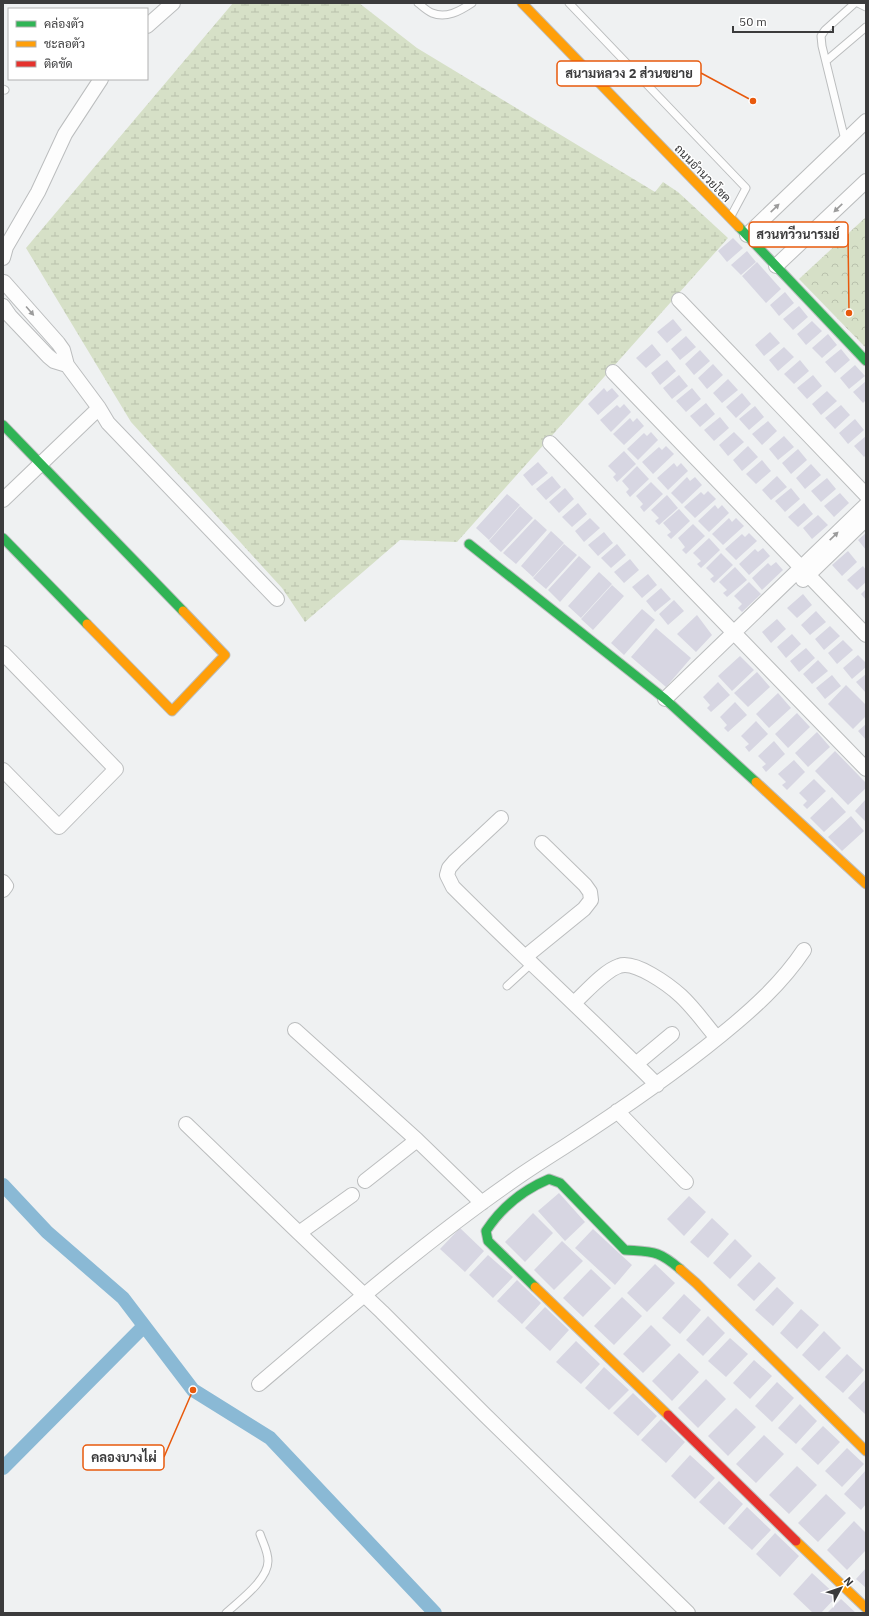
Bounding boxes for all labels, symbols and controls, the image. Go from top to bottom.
legend [8,8,148,80]
scale bar [733,8,833,34]
text: 50 m [739,14,767,29]
text: คล่องตัว [44,16,84,31]
text: ชะลอตัว [44,36,85,51]
text: ติดขัด [44,56,73,71]
callout: สนามหลวง 2 ส่วนขยาย [557,61,701,86]
text: สนามหลวง 2 ส่วนขยาย [565,65,693,82]
street label: ถนนอำนวยโชค [672,141,734,205]
one-way arrow [770,203,780,213]
one-way arrow [833,203,843,213]
callout: สวนทวีวนารมย์ [749,222,848,247]
text: สวนทวีวนารมย์ [756,225,841,243]
one-way arrow [26,305,35,316]
one-way arrow [829,531,839,541]
callout: คลองบางไผ่ [83,1445,164,1470]
text: คลองบางไผ่ [91,1448,157,1466]
north arrow [821,1568,861,1608]
text: N [841,1574,857,1589]

